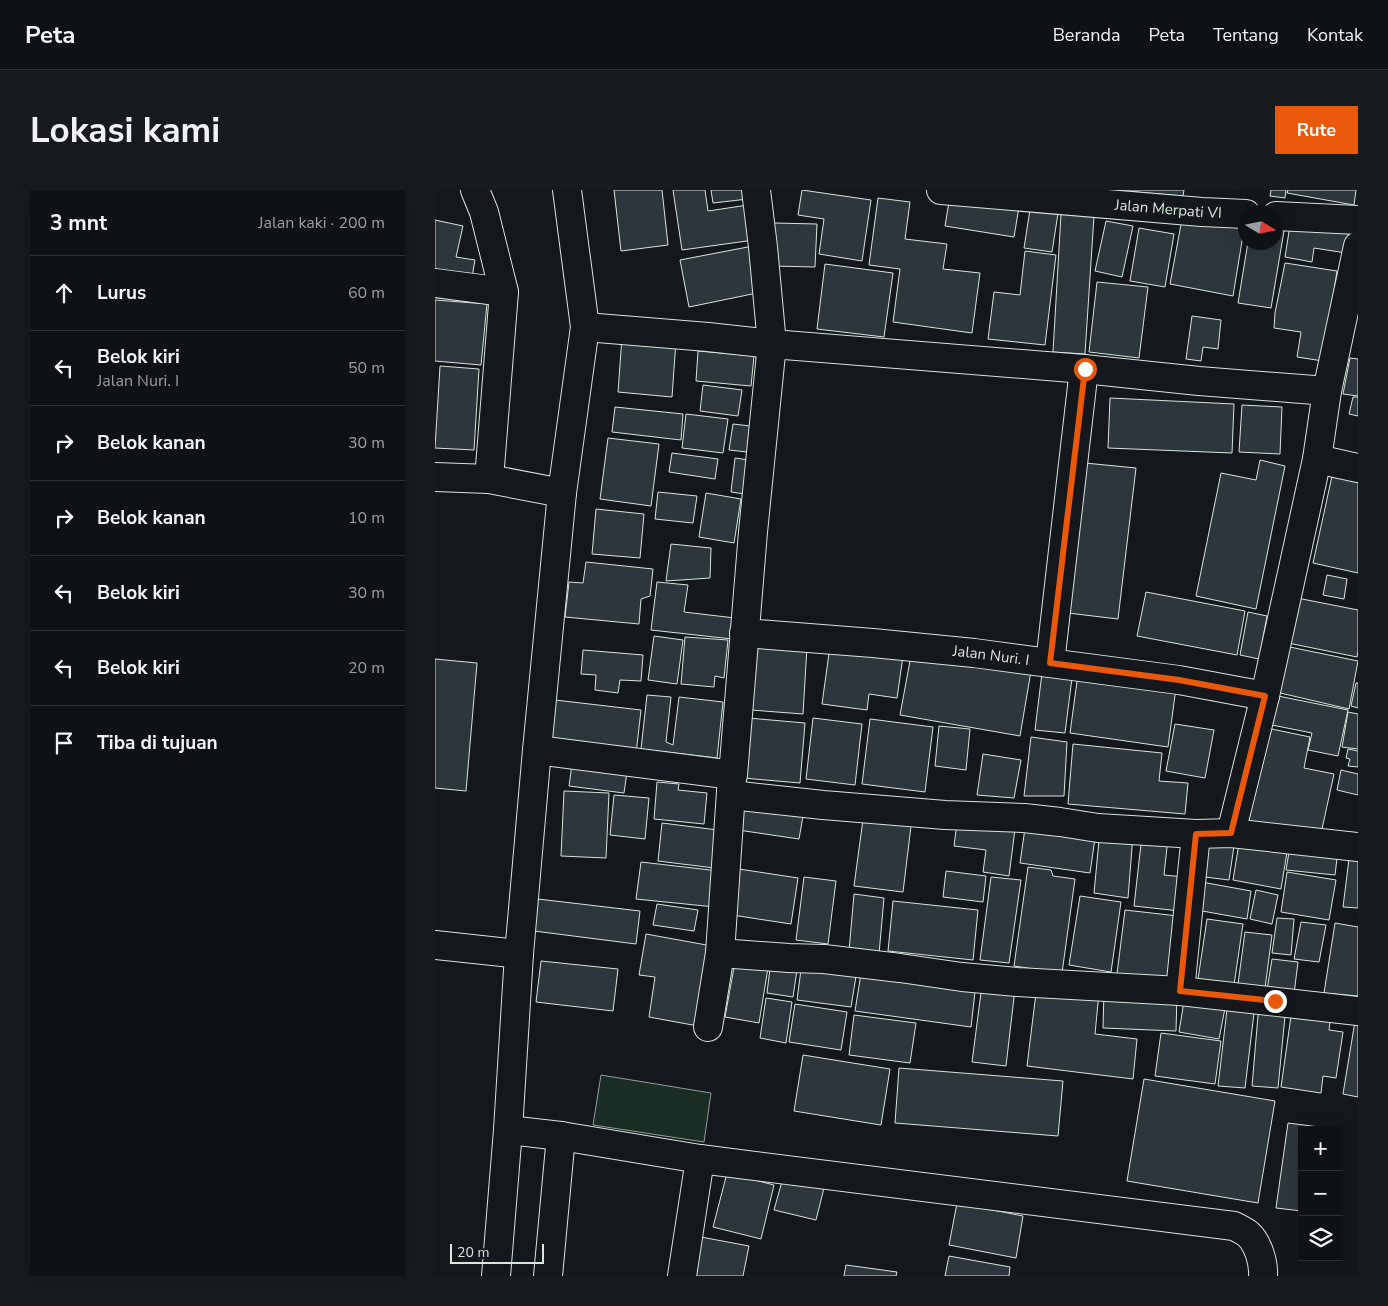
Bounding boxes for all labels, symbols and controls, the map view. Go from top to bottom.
text: Peta [25,19,75,51]
text: Beranda [1053,23,1121,47]
text: Peta [1149,23,1185,47]
text: Tentang [1213,23,1279,47]
text: Kontak [1307,23,1363,47]
button: Rute [1275,106,1358,154]
text: Lokasi kami [30,107,220,154]
street label: Jalan Merpati VI [1113,195,1222,223]
north arrow [1238,205,1283,250]
text: 3 mnt [50,209,107,237]
text: Jalan kaki · 200 m [258,212,385,234]
icon: ahead [50,279,78,307]
text: Lurus [97,280,146,306]
text: 60 m [348,282,385,304]
text: Belok kiri [97,344,180,370]
icon: left [50,354,78,382]
text: 50 m [348,357,385,379]
route start [1074,358,1097,381]
text: Jalan Nuri. I [97,370,179,392]
icon: right [50,429,78,457]
text: Belok kanan [97,430,206,456]
text: 30 m [348,432,385,454]
icon: right [50,504,78,532]
text: Belok kanan [97,505,206,531]
text: 10 m [348,507,385,529]
icon: left [50,579,78,607]
text: Belok kiri [97,580,180,606]
text: 30 m [348,582,385,604]
street label: Jalan Nuri. I [951,641,1031,670]
icon: left [50,654,78,682]
text: Belok kiri [97,655,180,681]
text: 20 m [348,657,385,679]
icon: arrive [50,729,78,757]
text: Tiba di tujuan [97,730,218,756]
route end [1264,990,1287,1013]
map controls [1298,1126,1343,1261]
button: + [1298,1126,1343,1171]
button: − [1298,1171,1343,1216]
button: layers [1298,1216,1343,1261]
scale bar [450,1241,544,1264]
text: 20 m [457,1243,489,1262]

